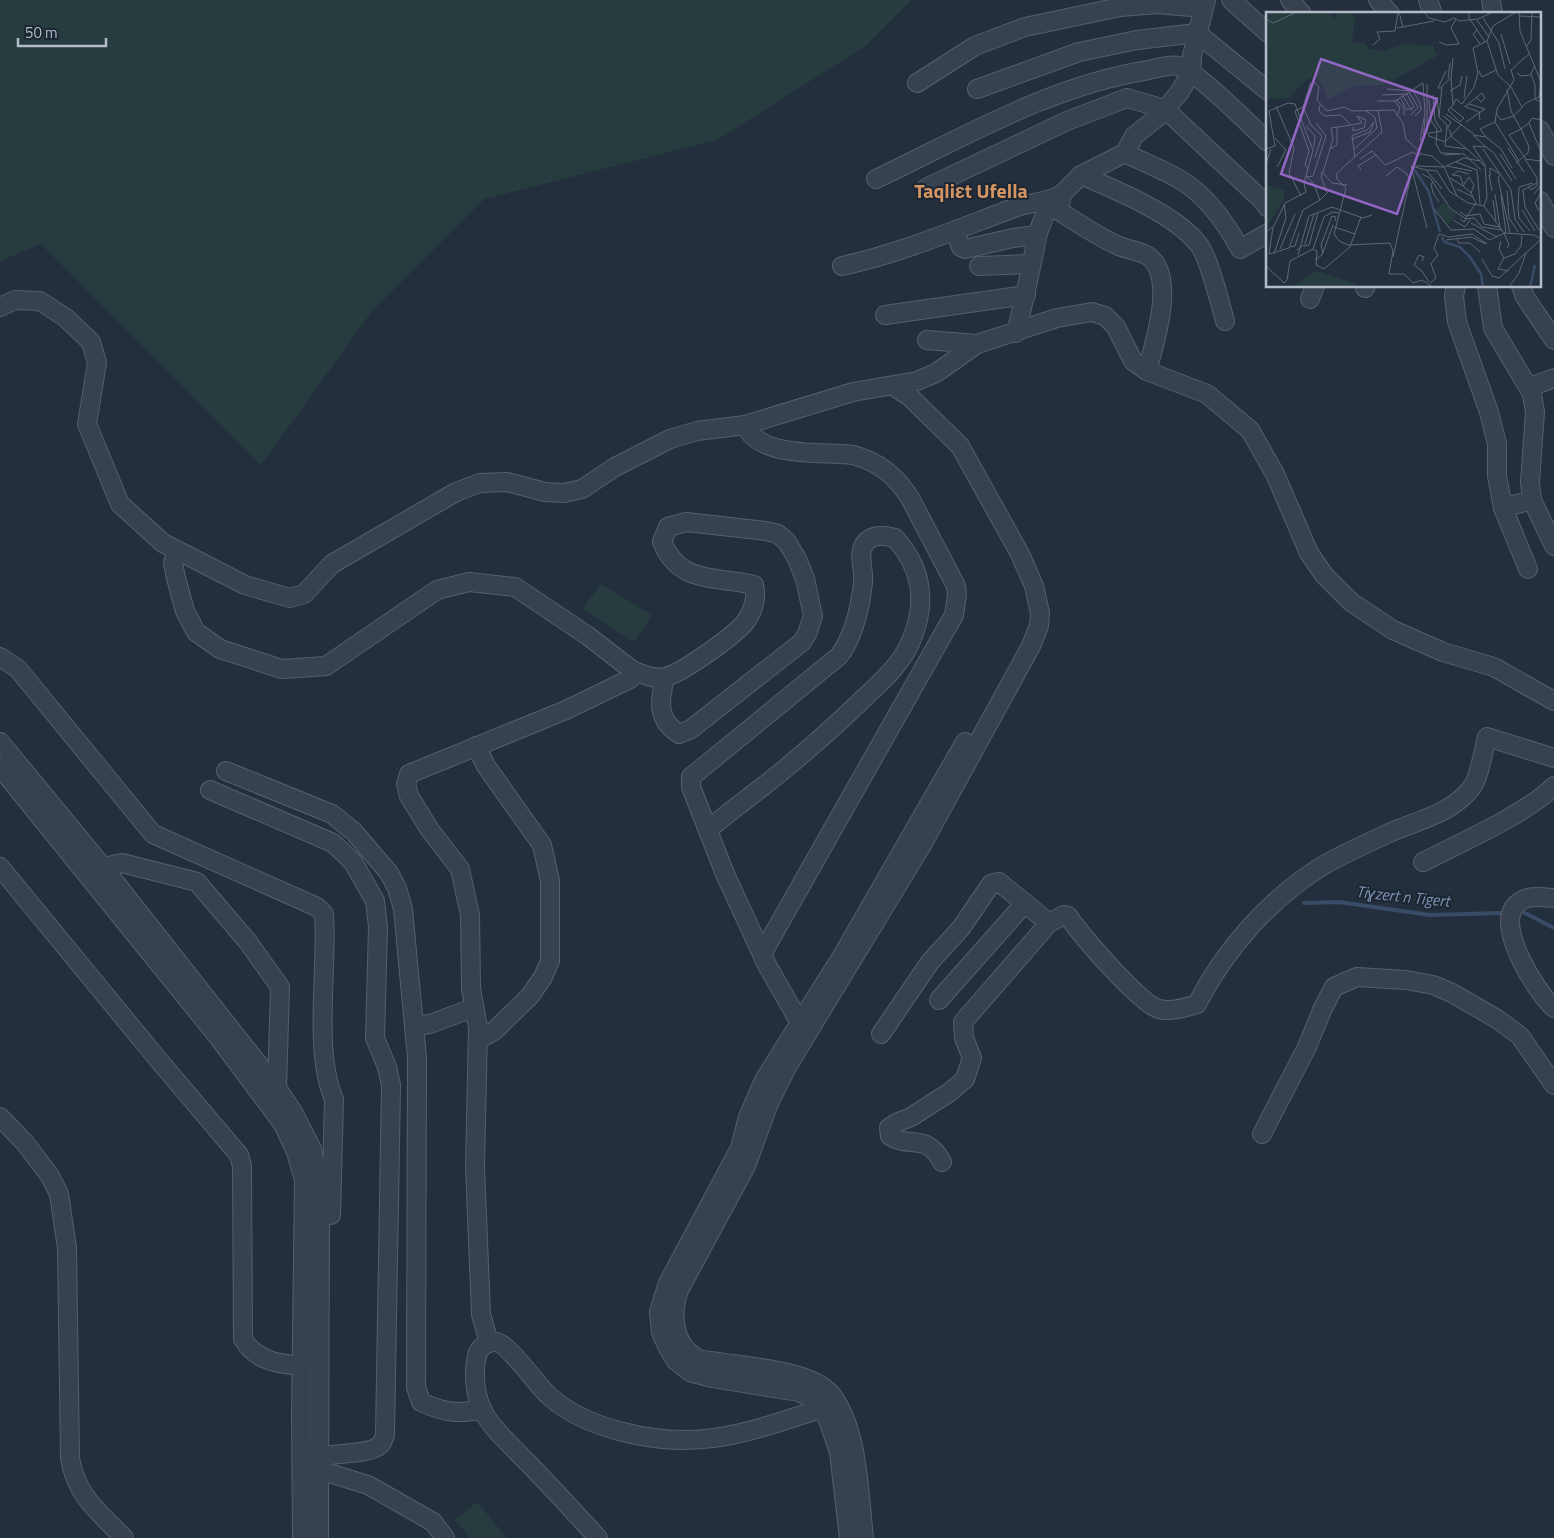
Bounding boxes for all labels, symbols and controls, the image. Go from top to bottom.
inset map [1266,12,1542,288]
scale bar [18,15,105,47]
text: 50 m [25,21,58,44]
district label: Taqliɛt Ufella [914,175,1028,206]
water label: Tiɣzert n Tigert [1355,879,1453,913]

